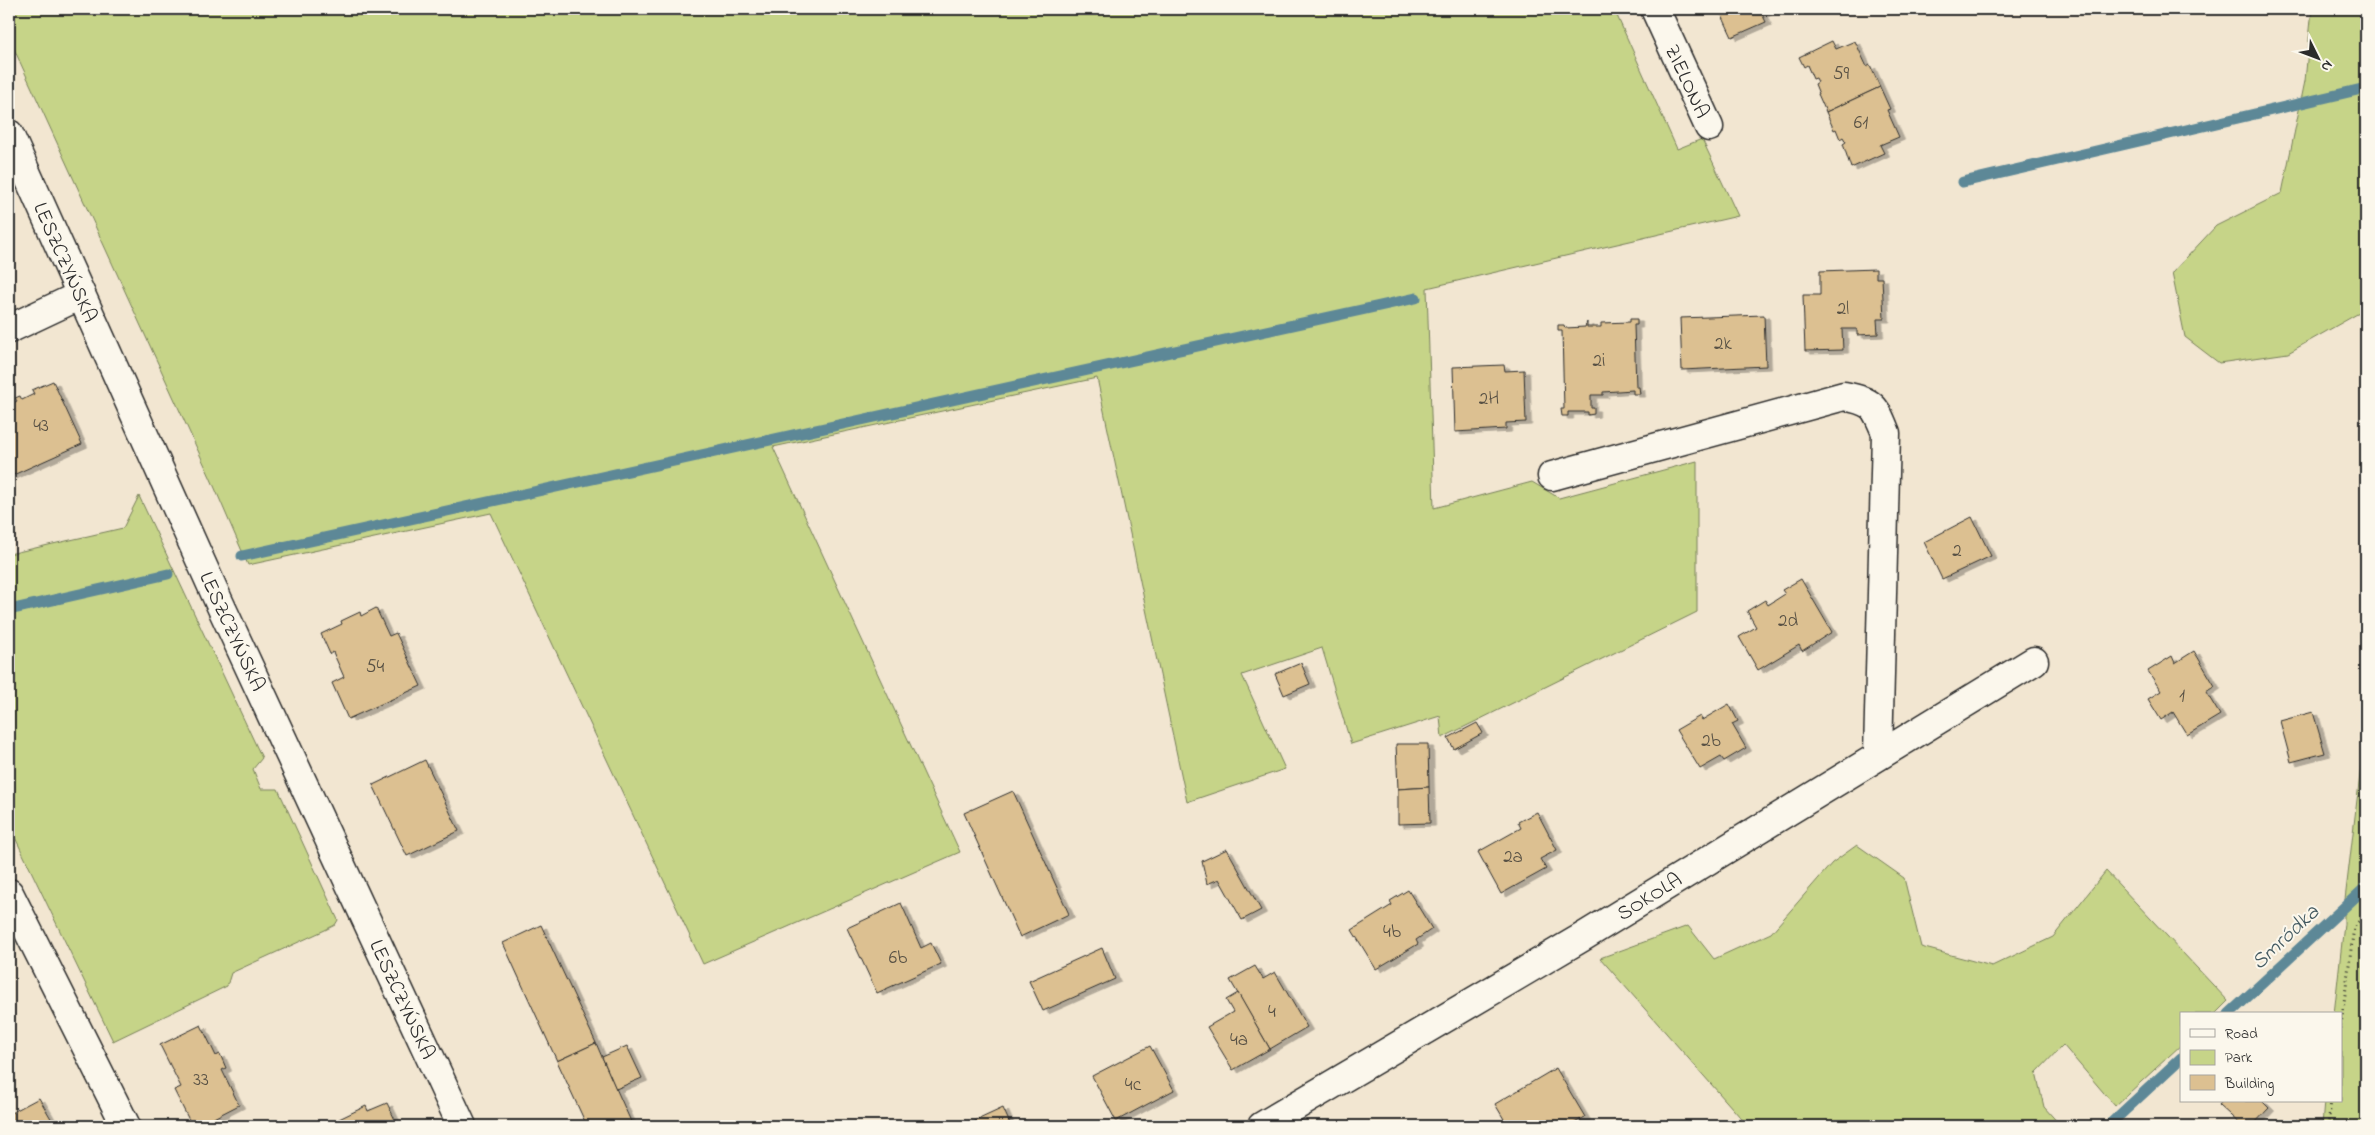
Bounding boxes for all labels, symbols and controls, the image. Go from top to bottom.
north arrow [2292,32,2342,82]
street label: ZIELONA [1656,40,1716,124]
text: N [2316,55,2338,76]
house number: 59 [1833,61,1850,88]
house number: 61 [1854,110,1868,137]
street label: LESZCZYŃSKA [24,198,104,328]
house number: 2l [1837,296,1849,323]
house number: 2k [1714,331,1733,358]
house number: 2i [1593,348,1605,375]
house number: 2H [1479,386,1499,413]
house number: 43 [33,413,49,440]
house number: 2 [1952,538,1962,565]
street label: LESZCZYŃSKA [190,567,272,697]
house number: 2d [1778,608,1798,635]
house number: 54 [366,654,385,681]
house number: 1 [2179,683,2185,710]
house number: 2b [1701,728,1721,755]
house number: 2a [1503,844,1523,871]
street label: SOKOLA [1612,866,1689,929]
water label: Smródka [2245,897,2328,978]
house number: 4b [1383,919,1401,946]
street label: LESZCZYŃSKA [360,935,442,1065]
house number: 6b [889,945,907,972]
house number: 4 [1268,999,1276,1026]
legend [2180,1012,2342,1102]
text: Road [2225,1023,2258,1045]
house number: 4a [1230,1027,1248,1054]
text: Park [2225,1047,2253,1069]
house number: 33 [193,1067,209,1094]
house number: 4c [1125,1072,1142,1099]
text: Building [2224,1073,2274,1096]

